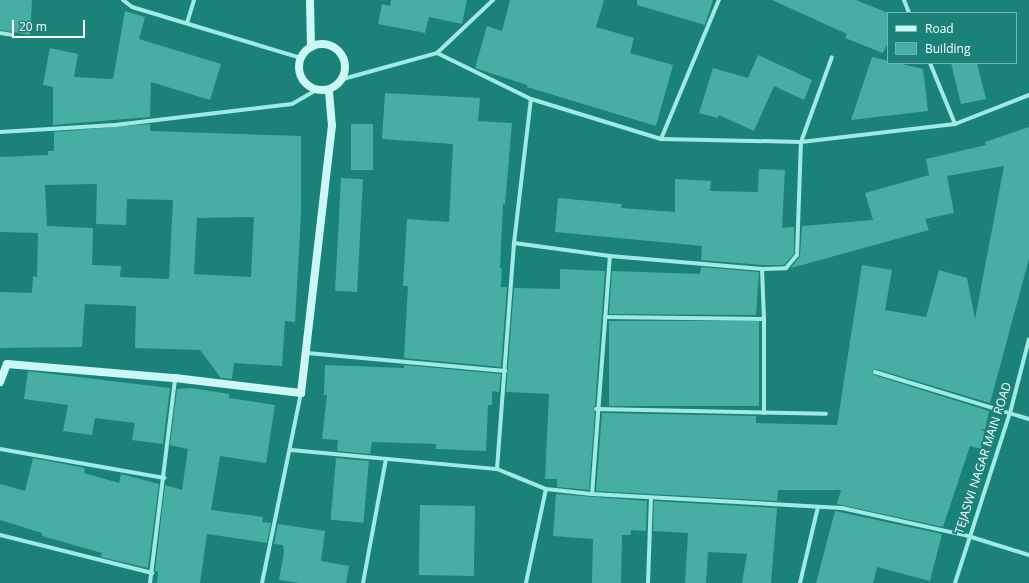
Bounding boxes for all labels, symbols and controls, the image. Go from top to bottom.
scale bar [14,12,87,38]
legend [887,12,1017,64]
text: 20 m [19,18,47,35]
text: Road [925,20,954,37]
text: Building [925,40,970,57]
street label: TEJASWI NAGAR MAIN ROAD [952,380,1014,536]

